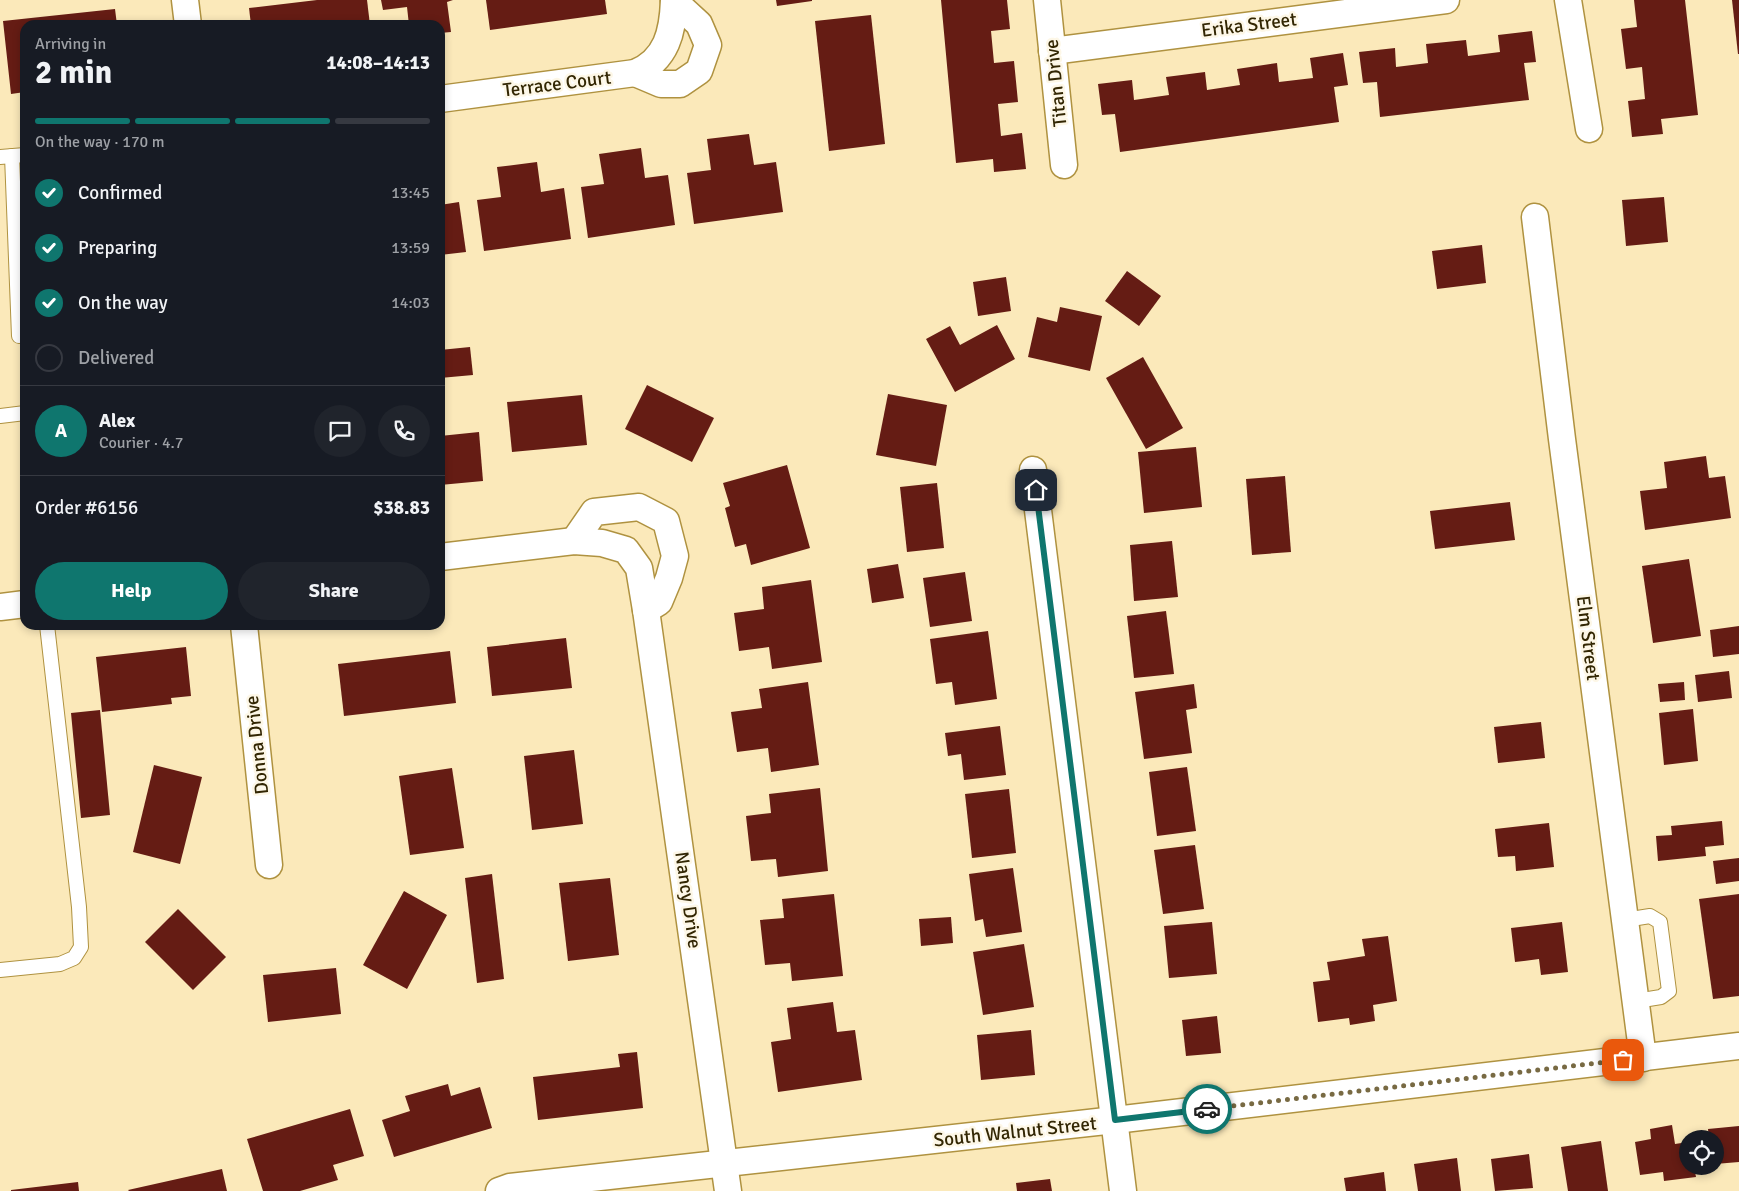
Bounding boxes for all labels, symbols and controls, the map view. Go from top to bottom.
street label: Erika Street [1200,7,1298,43]
text: Arriving in [35,34,106,54]
street label: Titan Drive [1039,38,1073,128]
text: 14:08–14:13 [326,51,430,75]
text: 2 min [35,53,112,92]
street label: Terrace Court [502,65,613,103]
text: On the way · 170 m [35,132,165,152]
icon: check [35,179,63,207]
text: Confirmed [78,181,162,205]
text: 13:45 [391,183,430,203]
icon: check [35,234,63,262]
text: Preparing [78,236,157,260]
text: 13:59 [391,238,430,258]
icon: check [35,289,63,317]
text: On the way [78,291,168,315]
text: 14:03 [391,293,430,313]
text: Delivered [78,346,154,370]
button: chat [314,405,366,457]
button: phone [378,405,430,457]
text: Alex [99,409,135,433]
text: A [55,419,67,443]
text: Courier · 4.7 [99,433,183,453]
pin [1015,469,1057,511]
icon: home [1022,476,1050,504]
text: Order #6156 [35,496,138,520]
text: $38.83 [373,496,430,520]
button: Help [35,562,228,620]
button: Share [238,562,430,620]
street label: Elm Street [1571,594,1605,682]
street label: Donna Drive [240,694,274,796]
street label: Nancy Drive [669,850,707,950]
pin [1602,1039,1644,1081]
icon: bag [1609,1046,1637,1074]
courier [1182,1084,1232,1134]
icon: car [1193,1095,1221,1123]
street label: South Walnut Street [932,1111,1098,1152]
map controls [1679,1130,1724,1175]
button: locate [1679,1130,1724,1175]

